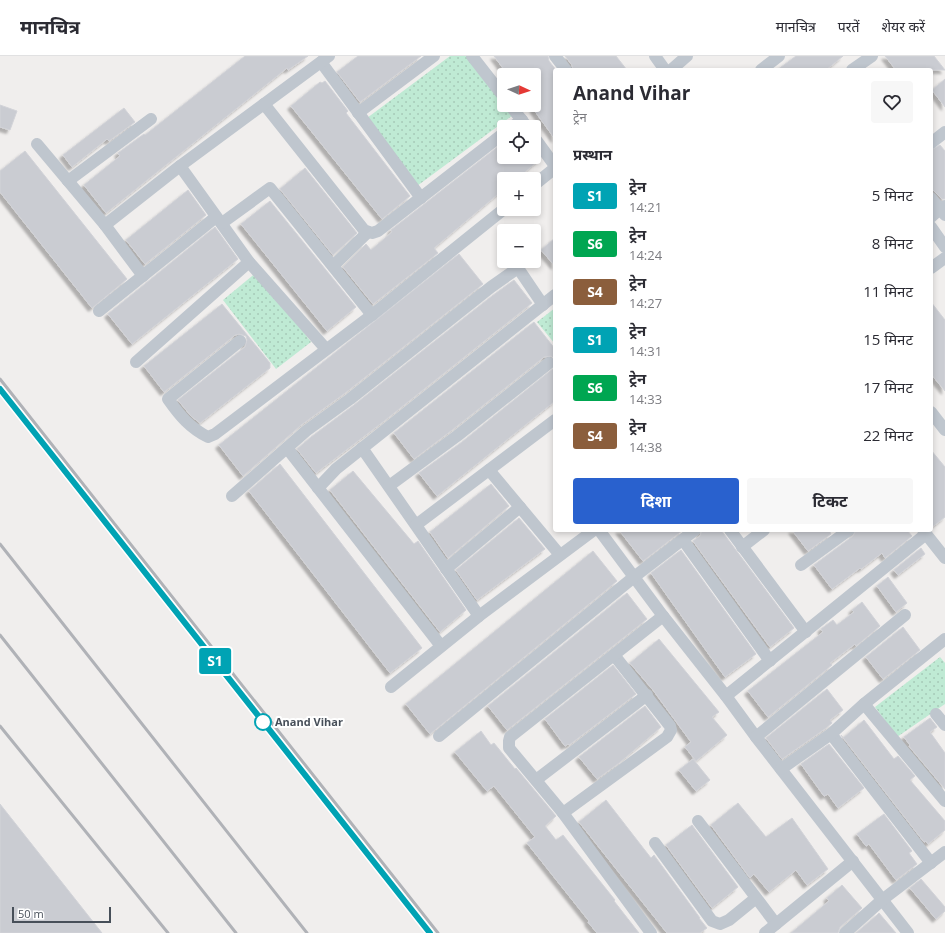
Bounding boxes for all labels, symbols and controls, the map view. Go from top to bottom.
text: मानचित्र [20,14,80,40]
text: मानचित्र [776,17,816,36]
text: परतें [838,17,860,36]
text: शेयर करें [882,17,925,36]
north arrow [497,68,541,112]
map controls [497,68,541,268]
text: Anand Vihar [573,80,690,106]
button: heart [871,81,913,123]
text: ट्रेन [573,108,587,126]
button: locate [497,120,541,164]
text: प्रस्थान [573,144,612,164]
button: + [497,172,541,216]
text: ट्रेन [629,176,646,196]
text: 5 मिनट [872,185,913,205]
text: S1 [587,186,603,205]
text: 14:21 [629,198,662,216]
button: − [497,224,541,268]
text: ट्रेन [629,224,646,244]
text: 8 मिनट [872,233,913,253]
text: S6 [587,234,603,253]
text: 14:24 [629,246,662,264]
text: ट्रेन [629,272,646,292]
text: 11 मिनट [863,281,913,301]
text: S4 [587,282,603,301]
text: 14:27 [629,294,662,312]
text: ट्रेन [629,320,646,340]
text: 15 मिनट [863,329,913,349]
text: S1 [587,330,603,349]
text: 14:31 [629,342,662,360]
text: ट्रेन [629,368,646,388]
text: 17 मिनट [863,377,913,397]
text: S6 [587,378,603,397]
text: 14:33 [629,390,662,408]
text: ट्रेन [629,416,646,436]
text: 22 मिनट [863,425,913,445]
text: S4 [587,426,603,445]
text: 14:38 [629,438,662,456]
button: दिशा [573,478,739,524]
button: टिकट [747,478,913,524]
line badge: S1 [197,648,233,674]
text: S1 [207,651,223,670]
marker: Anand Vihar [254,713,272,731]
place label: Anand Vihar [275,714,343,729]
scale bar [12,905,111,924]
text: 50 m [18,906,44,921]

